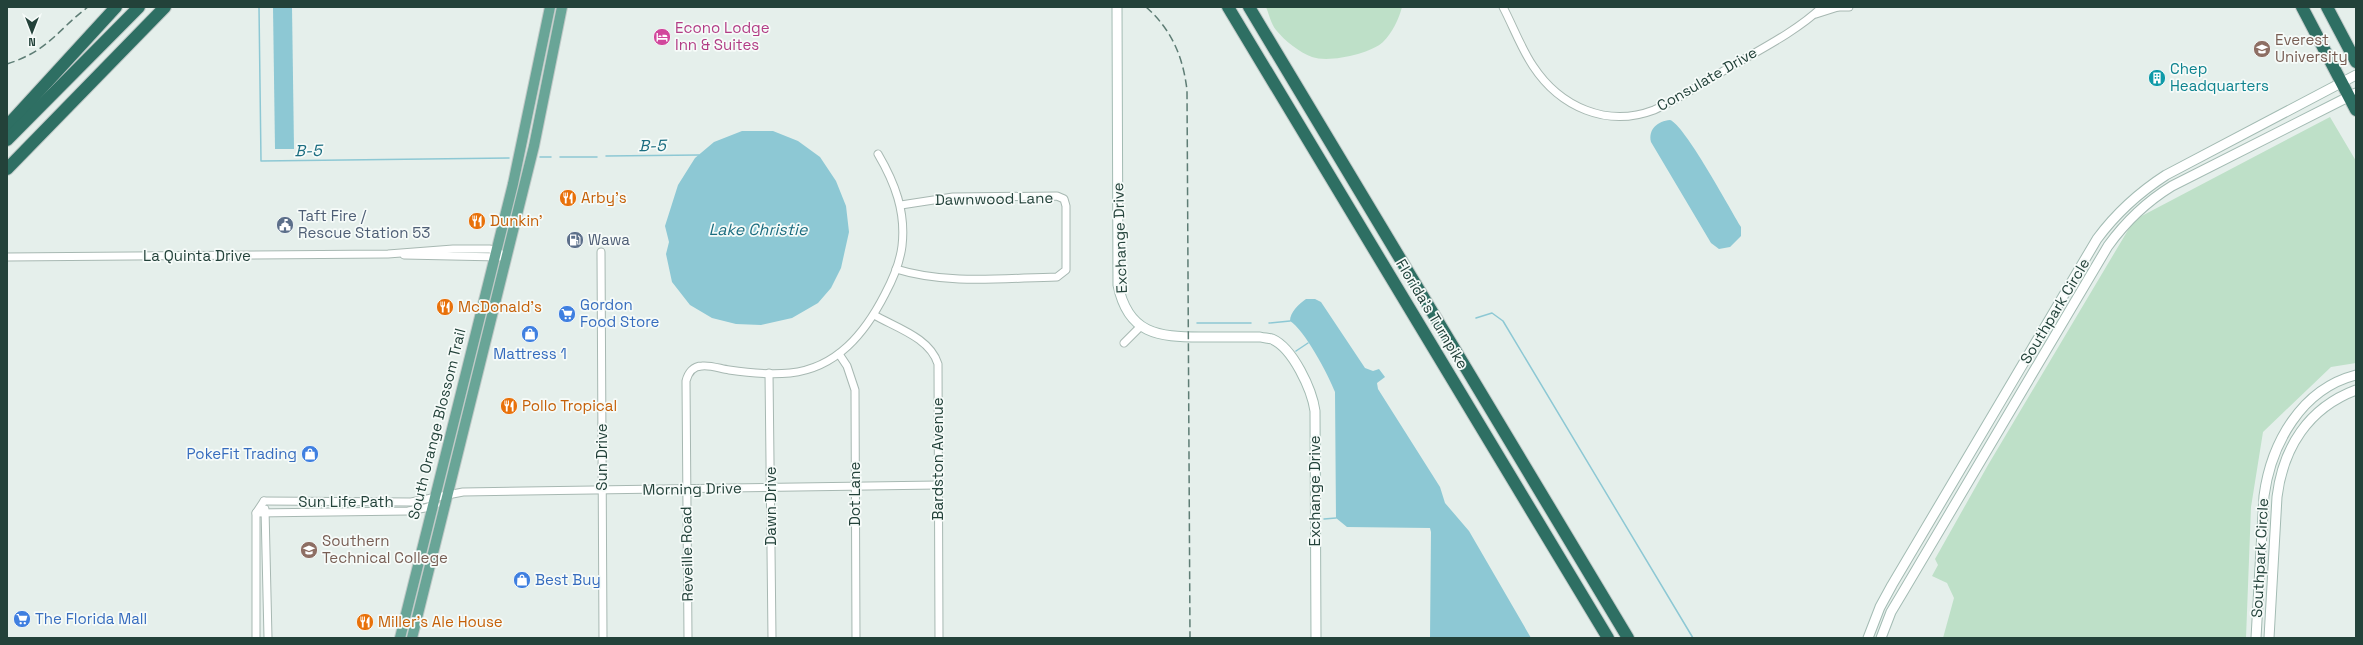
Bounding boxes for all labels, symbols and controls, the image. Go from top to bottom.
north arrow [12,12,52,52]
place label: Econo Lodge Inn & Suites [675,18,770,54]
hotel icon: Econo Lodge Inn & Suites [652,27,672,47]
place label: Everest University [2275,30,2348,66]
text: N [28,35,36,49]
school or university icon: Everest University [2252,39,2272,59]
street label: Consulate Drive [1653,42,1760,115]
place label: Chep Headquarters [2170,59,2269,95]
building icon: Chep Headquarters [2147,68,2167,88]
water label: B-5 [638,135,668,156]
water label: B-5 [294,140,324,161]
street label: Exchange Drive [1108,182,1131,294]
restaurant icon: Arby's [558,188,578,208]
place label: Arby's [581,188,627,207]
street label: Dawnwood Lane [935,188,1053,209]
place label: Taft Fire / Rescue Station 53 [298,206,430,242]
restaurant icon: Dunkin' [467,211,487,231]
place label: Dunkin' [490,211,543,230]
public building icon: Taft Fire / Rescue Station 53 [275,215,295,235]
water label: Lake Christie [709,219,808,240]
fuel station icon: Wawa [565,230,585,250]
place label: Wawa [588,230,630,249]
street label: La Quinta Drive [143,246,251,265]
street label: Southpark Circle [2016,254,2094,367]
street label: Florida's Turnpike [1392,255,1473,372]
place label: Gordon Food Store [580,295,660,331]
restaurant icon: McDonald's [435,297,455,317]
place label: McDonald's [458,297,542,316]
supermarket icon: Gordon Food Store [557,304,577,324]
shop icon: Mattress 1 [520,324,540,344]
street label: South Orange Blossom Trail [404,326,470,522]
place label: Mattress 1 [493,344,567,363]
restaurant icon: Pollo Tropical [499,396,519,416]
place label: Pollo Tropical [522,396,617,415]
street label: Bardston Avenue [928,397,947,521]
street label: Sun Drive [592,423,611,491]
street label: Exchange Drive [1305,435,1324,547]
place label: PokeFit Trading [187,444,297,463]
shop icon: PokeFit Trading [300,444,320,464]
street label: Dot Lane [845,462,864,526]
street label: Dawn Drive [761,466,780,546]
street label: Morning Drive [642,478,742,499]
street label: Sun Life Path [298,492,394,511]
street label: Southpark Circle [2247,498,2272,618]
street label: Reveille Road [676,506,697,602]
place label: Southern Technical College [322,531,448,567]
school or university icon: Southern Technical College [299,540,319,560]
shop icon: Best Buy [512,570,532,590]
place label: Best Buy [535,570,601,589]
supermarket icon: The Florida Mall [12,609,32,629]
place label: The Florida Mall [35,609,147,628]
restaurant icon: Miller's Ale House [355,612,375,632]
place label: Miller's Ale House [378,612,503,631]

